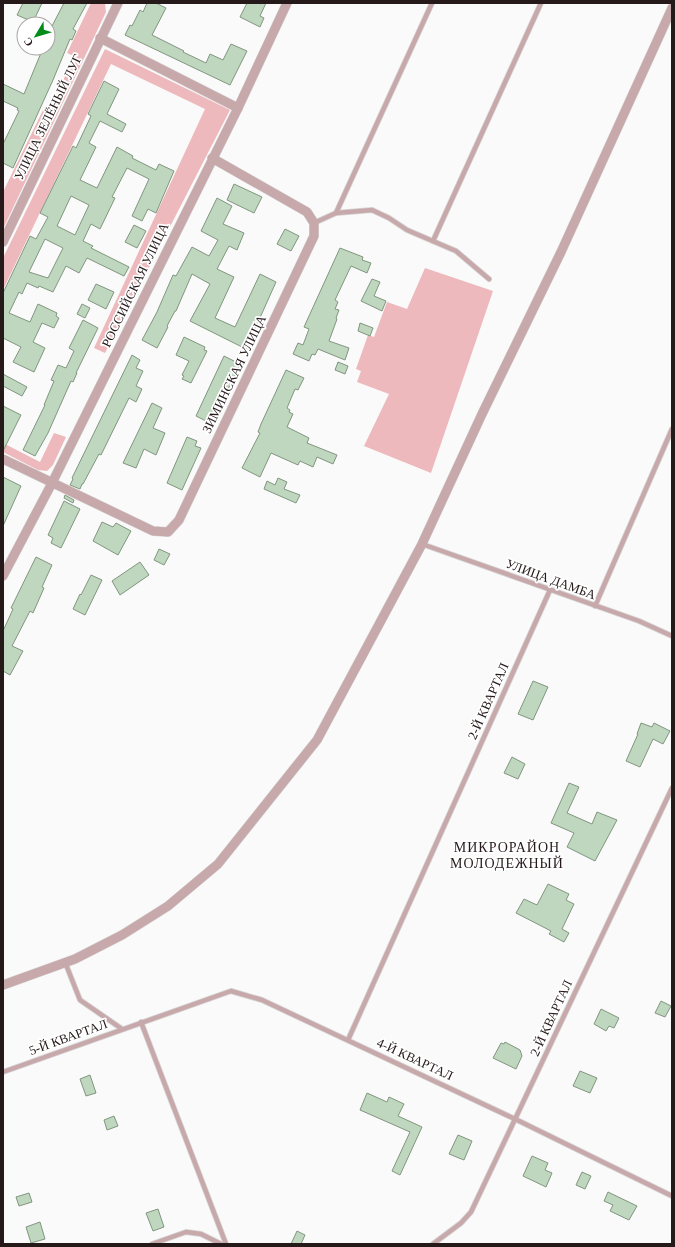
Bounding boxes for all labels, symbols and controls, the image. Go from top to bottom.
north arrow [16,16,56,56]
text: С [21,35,35,49]
street label: УЛИЦА ЗЕЛЁНЫЙ ЛУГ [11,51,85,182]
street label: РОССИЙСКАЯ УЛИЦА [98,220,172,350]
street label: ЗИМИНСКАЯ УЛИЦА [199,312,269,436]
street label: УЛИЦА ДАМБА [504,556,599,602]
street label: 2-Й КВАРТАЛ [464,660,512,742]
district label: МИКРОРАЙОН МОЛОДЕЖНЫЙ [450,839,564,871]
street label: 2-Й КВАРТАЛ [527,977,575,1058]
street label: 5-Й КВАРТАЛ [27,1016,109,1058]
street label: 4-Й КВАРТАЛ [375,1035,456,1083]

